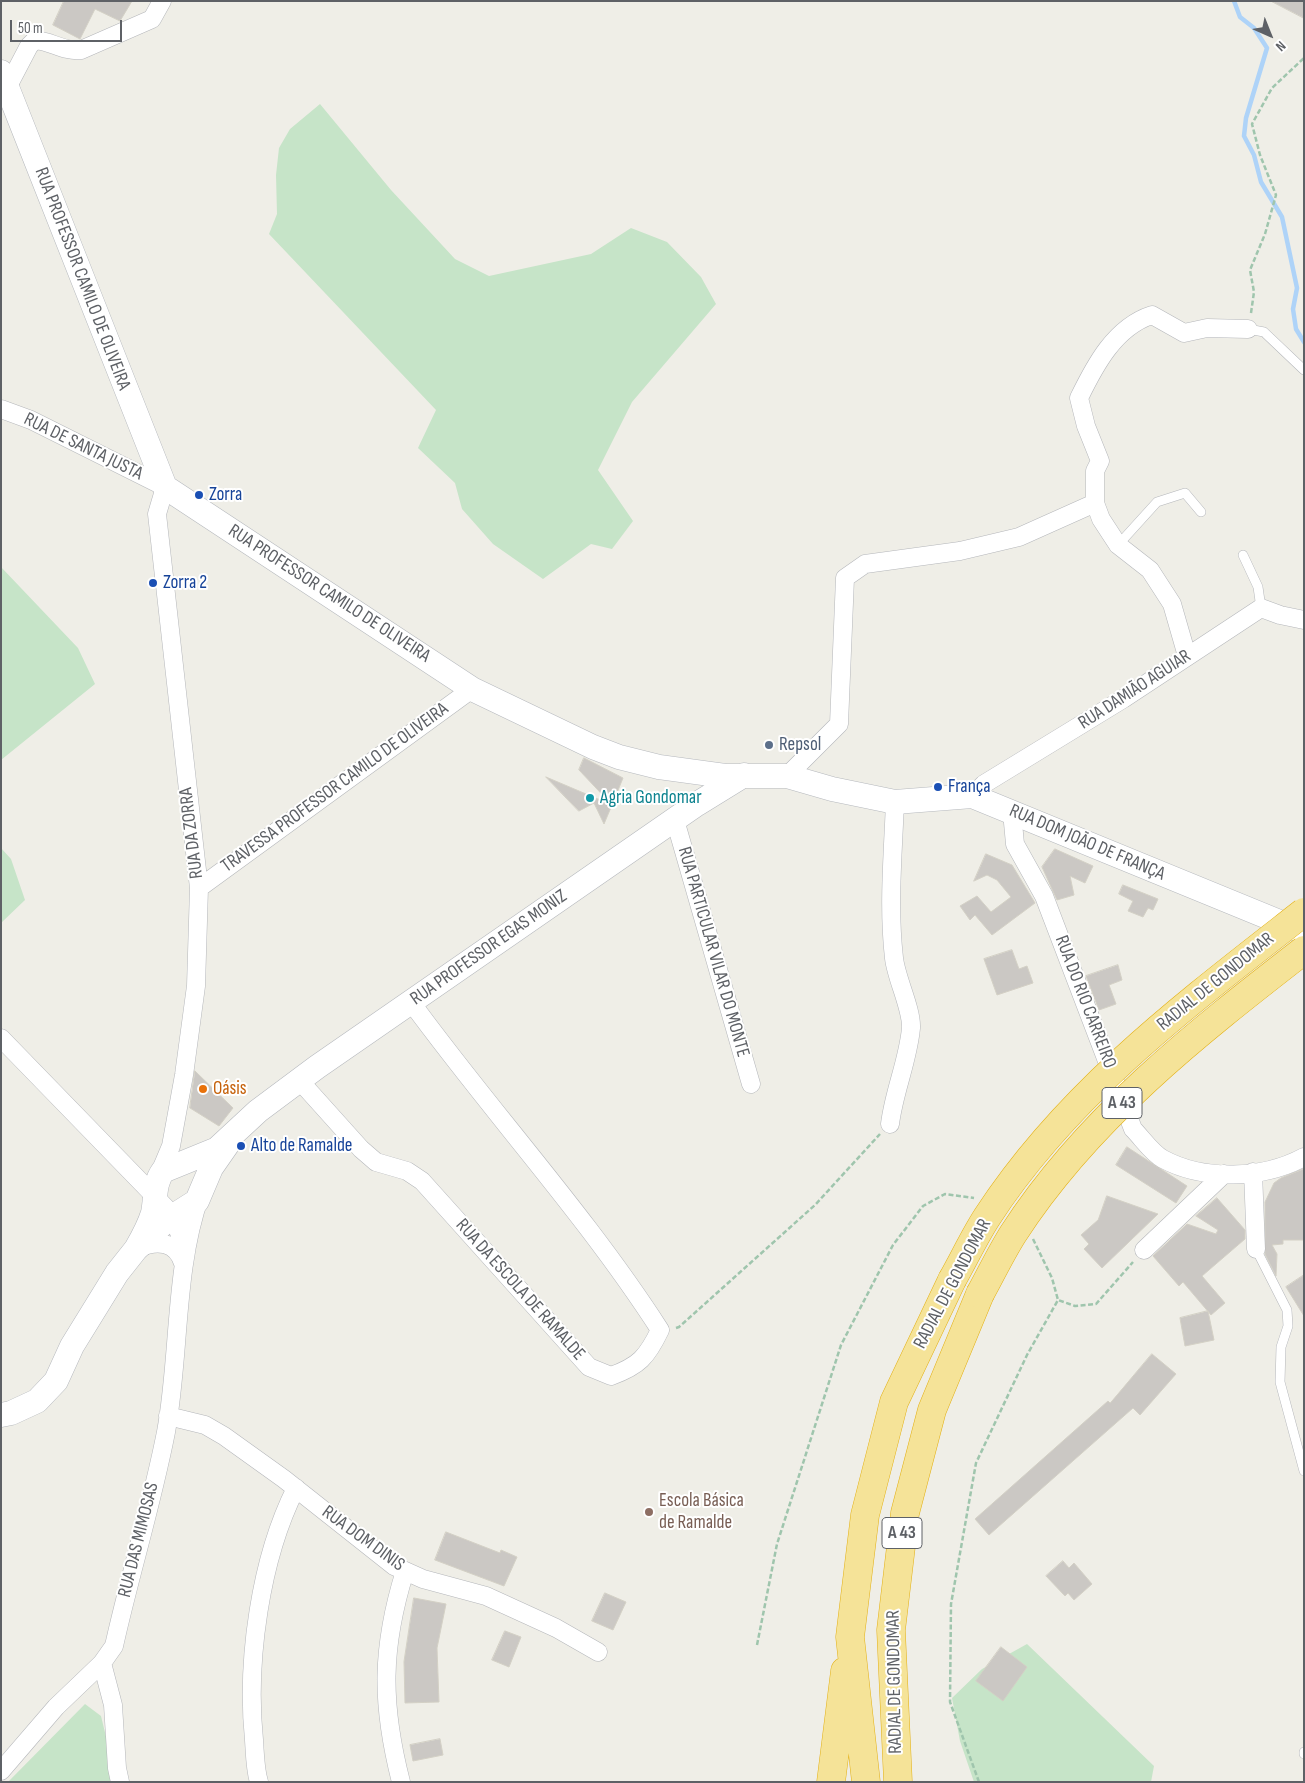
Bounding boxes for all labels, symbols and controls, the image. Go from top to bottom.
scale bar [12,10,125,42]
north arrow [1245,10,1295,60]
text: 50 m [18,19,43,38]
text: N [1272,37,1289,55]
street label: RUA PROFESSOR CAMILO DE OLIVEIRA [29,165,135,393]
street label: RUA DE SANTA JUSTA [20,408,146,486]
place label: Zorra [209,484,242,506]
marker: Zorra [193,489,205,501]
street label: RUA PROFESSOR CAMILO DE OLIVEIRA [224,520,434,668]
place label: Zorra 2 [163,572,207,594]
marker: Zorra 2 [147,577,159,589]
street label: RUA DAMIÃO AGUIAR [1075,645,1195,735]
street label: TRAVESSA PROFESSOR CAMILO DE OLIVEIRA [217,698,453,878]
place label: Repsol [779,734,821,756]
marker: Repsol [763,739,775,751]
place label: França [948,776,990,798]
marker: França [932,781,944,793]
street label: RUA DA ZORRA [175,786,209,880]
place label: Agria Gondomar [600,787,702,809]
marker: Agria Gondomar [584,792,596,804]
street label: RUA DOM JOÃO DE FRANÇA [1006,800,1168,886]
street label: RUA PARTICULAR VILAR DO MONTE [672,844,754,1060]
street label: RUA PROFESSOR EGAS MONIZ [406,885,572,1011]
street label: RADIAL DE GONDOMAR [1153,928,1279,1036]
street label: RUA DO RIO CARREIRO [1049,932,1121,1072]
place label: Oásis [213,1078,247,1100]
marker: Oásis [197,1083,209,1095]
road number: A 43 [1102,1088,1142,1118]
place label: Alto de Ramalde [251,1135,352,1157]
marker: Alto de Ramalde [235,1140,247,1152]
street label: RUA DA ESCOLA DE RAMALDE [450,1214,590,1366]
street label: RADIAL DE GONDOMAR [909,1215,997,1353]
street label: RUA DAS MIMOSAS [114,1480,164,1600]
place label: Escola Básica de Ramalde [659,1490,744,1534]
street label: RUA DOM DINIS [317,1501,409,1577]
marker: Escola Básica de Ramalde [643,1506,655,1518]
road number: A 43 [882,1518,922,1549]
street label: RADIAL DE GONDOMAR [882,1610,908,1754]

